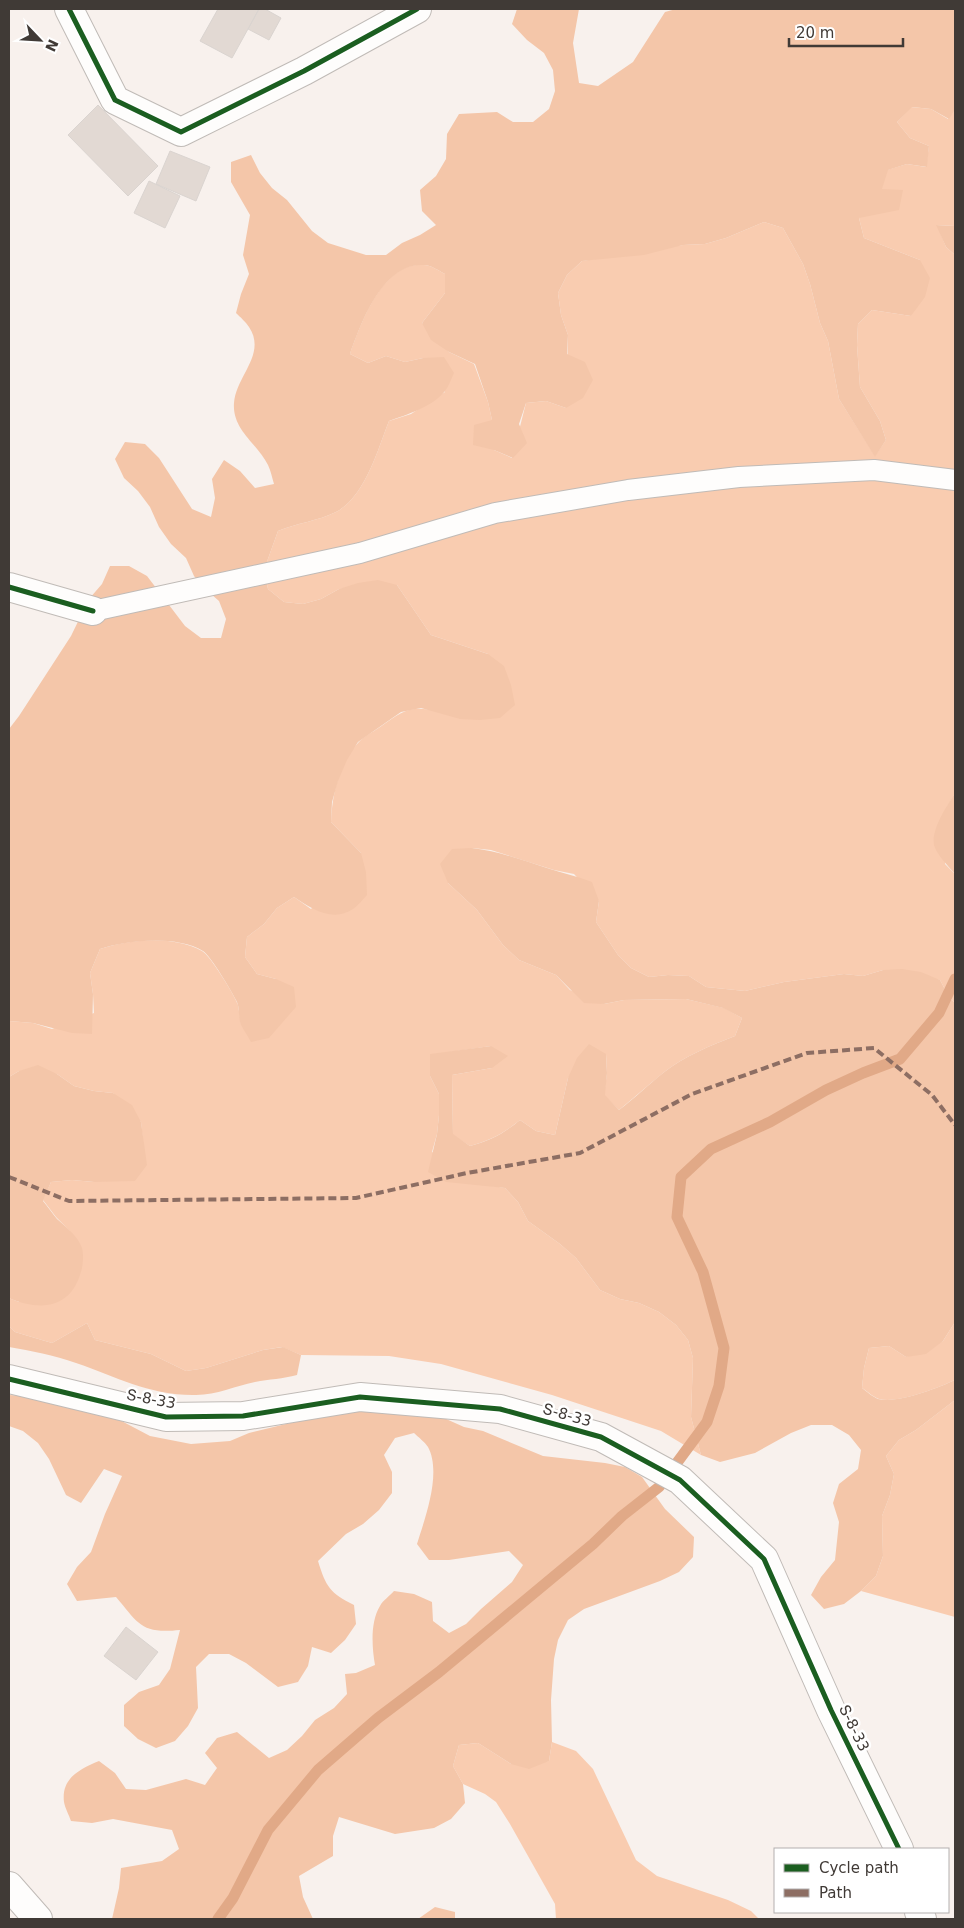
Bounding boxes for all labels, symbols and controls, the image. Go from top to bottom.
north arrow [15,15,65,65]
scale bar [789,15,903,47]
text: 20 m [796,24,834,42]
text: N [42,37,62,54]
street label: Տ-8-33 [125,1385,177,1413]
street label: Տ-8-33 [540,1399,594,1431]
street label: Տ-8-33 [835,1702,873,1754]
legend [774,1848,949,1913]
text: Cycle path [819,1859,899,1877]
text: Path [819,1884,852,1902]

